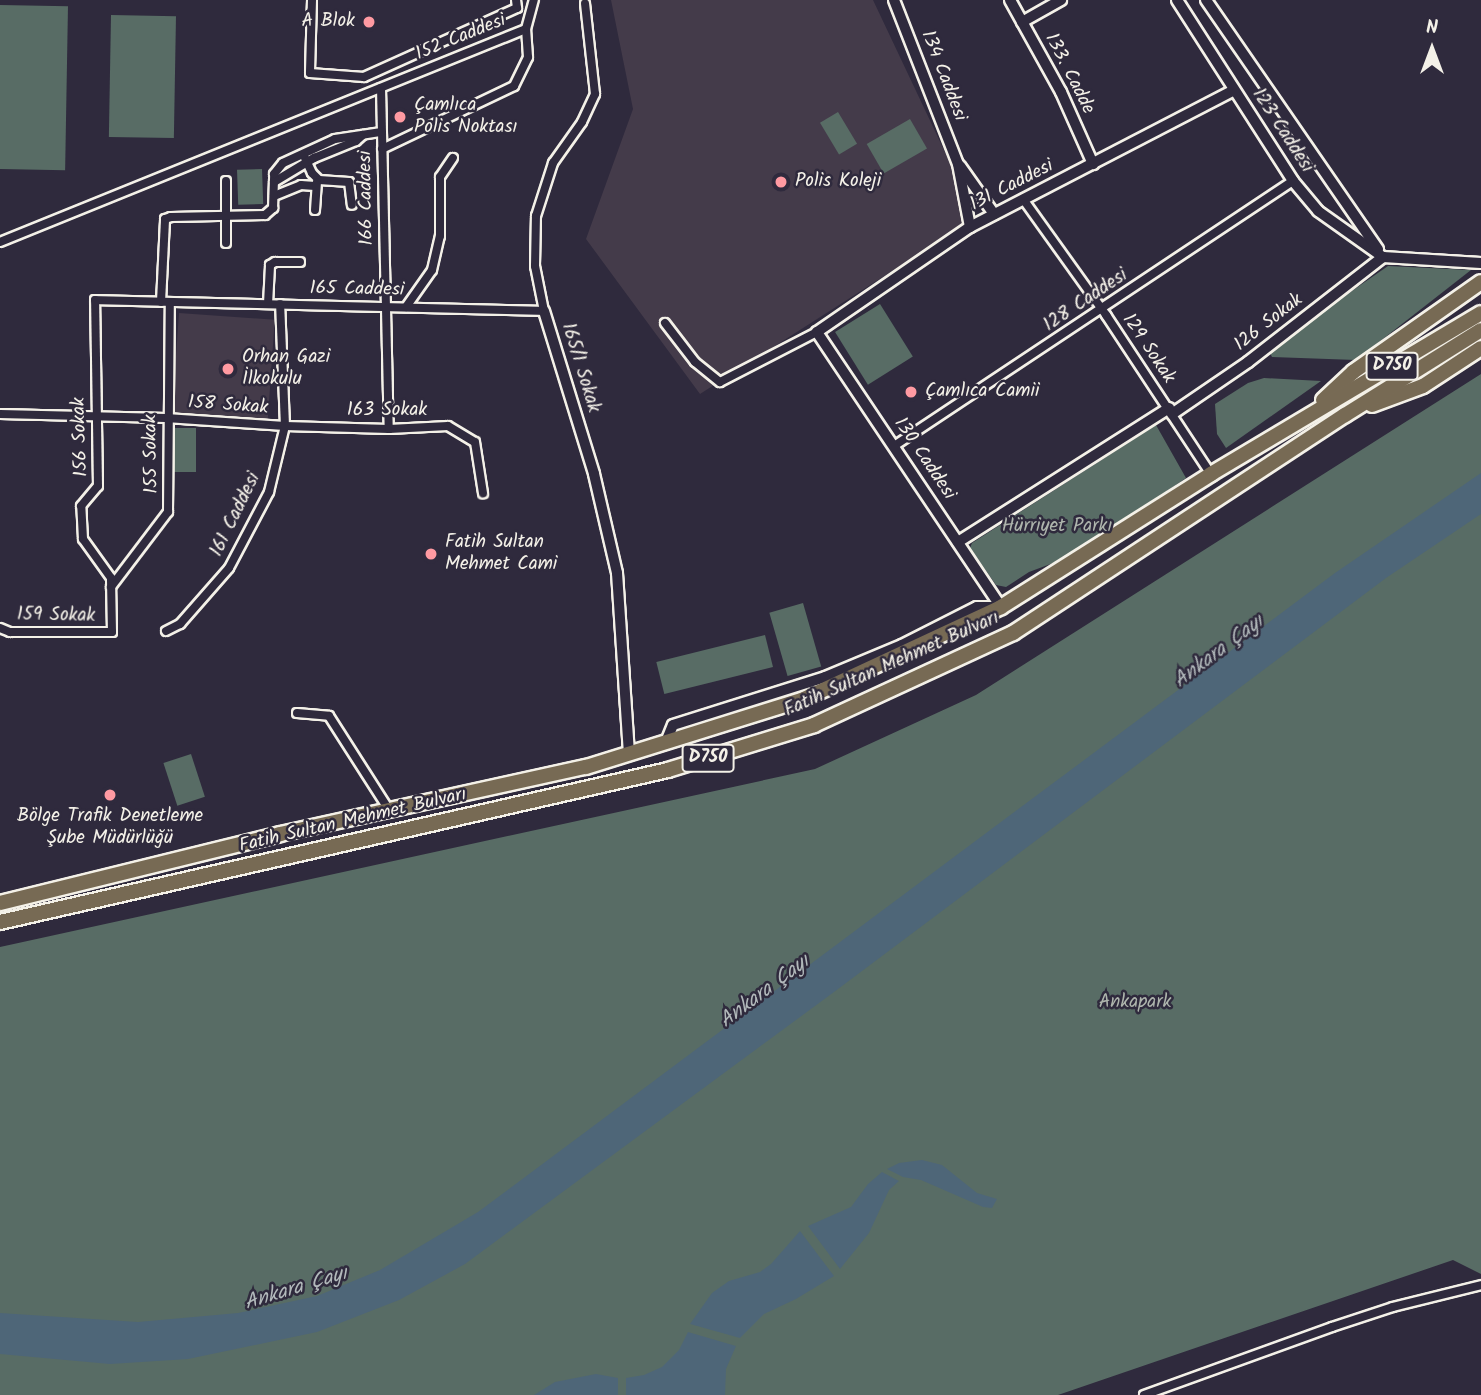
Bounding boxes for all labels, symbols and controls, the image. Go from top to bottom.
street label: 152 Caddesi [413,10,509,66]
place label: A Blok [302,11,355,33]
text: N [1426,13,1438,43]
marker: A Blok [361,14,377,30]
north arrow [1397,14,1467,84]
street label: 134 Caddesi [915,27,971,125]
street label: 133. Cadde [1039,30,1099,118]
street label: 123 Caddesi [1246,85,1318,177]
place label: Çamlıca Polis Noktası [414,95,517,139]
marker: Çamlıca Polis Noktası [392,109,408,125]
street label: 166 Caddesi [355,150,379,246]
street label: 131 Caddesi [966,155,1058,217]
place label: Polis Koleji [795,171,881,193]
marker: Polis Koleji [773,174,789,190]
street label: 128 Caddesi [1040,265,1132,337]
street label: 165 Caddesi [309,278,405,302]
street label: 126 Sokak [1230,289,1308,357]
street label: 129 Sokak [1116,310,1180,388]
street label: 165/1 Sokak [556,320,604,416]
place label: Orhan Gazi İlkokulu [242,347,330,391]
road number: D750 [1364,352,1420,380]
marker: Orhan Gazi İlkokulu [220,361,236,377]
place label: Çamlıca Camii [925,381,1040,403]
marker: Çamlıca Camii [903,384,919,400]
street label: 158 Sokak [187,392,269,420]
street label: 156 Sokak [68,397,94,477]
street label: 163 Sokak [347,400,427,422]
street label: 155 Sokak [140,414,164,494]
street label: 130 Caddesi [888,414,960,504]
street label: 161 Caddesi [206,469,266,561]
park label: Hürriyet Parkı [1002,516,1112,538]
place label: Fatih Sultan Mehmet Cami [445,532,557,576]
marker: Fatih Sultan Mehmet Cami [423,546,439,562]
street label: 159 Sokak [17,604,95,628]
street label: Fatih Sultan Mehmet Bulvarı [781,607,1003,723]
water label: Ankara Çayı [1169,610,1269,694]
road number: D750 [680,744,736,772]
street label: Fatih Sultan Mehmet Bulvarı [237,784,469,858]
marker: Bölge Trafik Denetleme Şube Müdürlüğü [102,787,118,803]
place label: Bölge Trafik Denetleme Şube Müdürlüğü [17,806,203,850]
water label: Ankara Çayı [715,950,815,1034]
park label: Ankapark [1099,992,1171,1014]
water label: Ankara Çayı [241,1261,351,1317]

